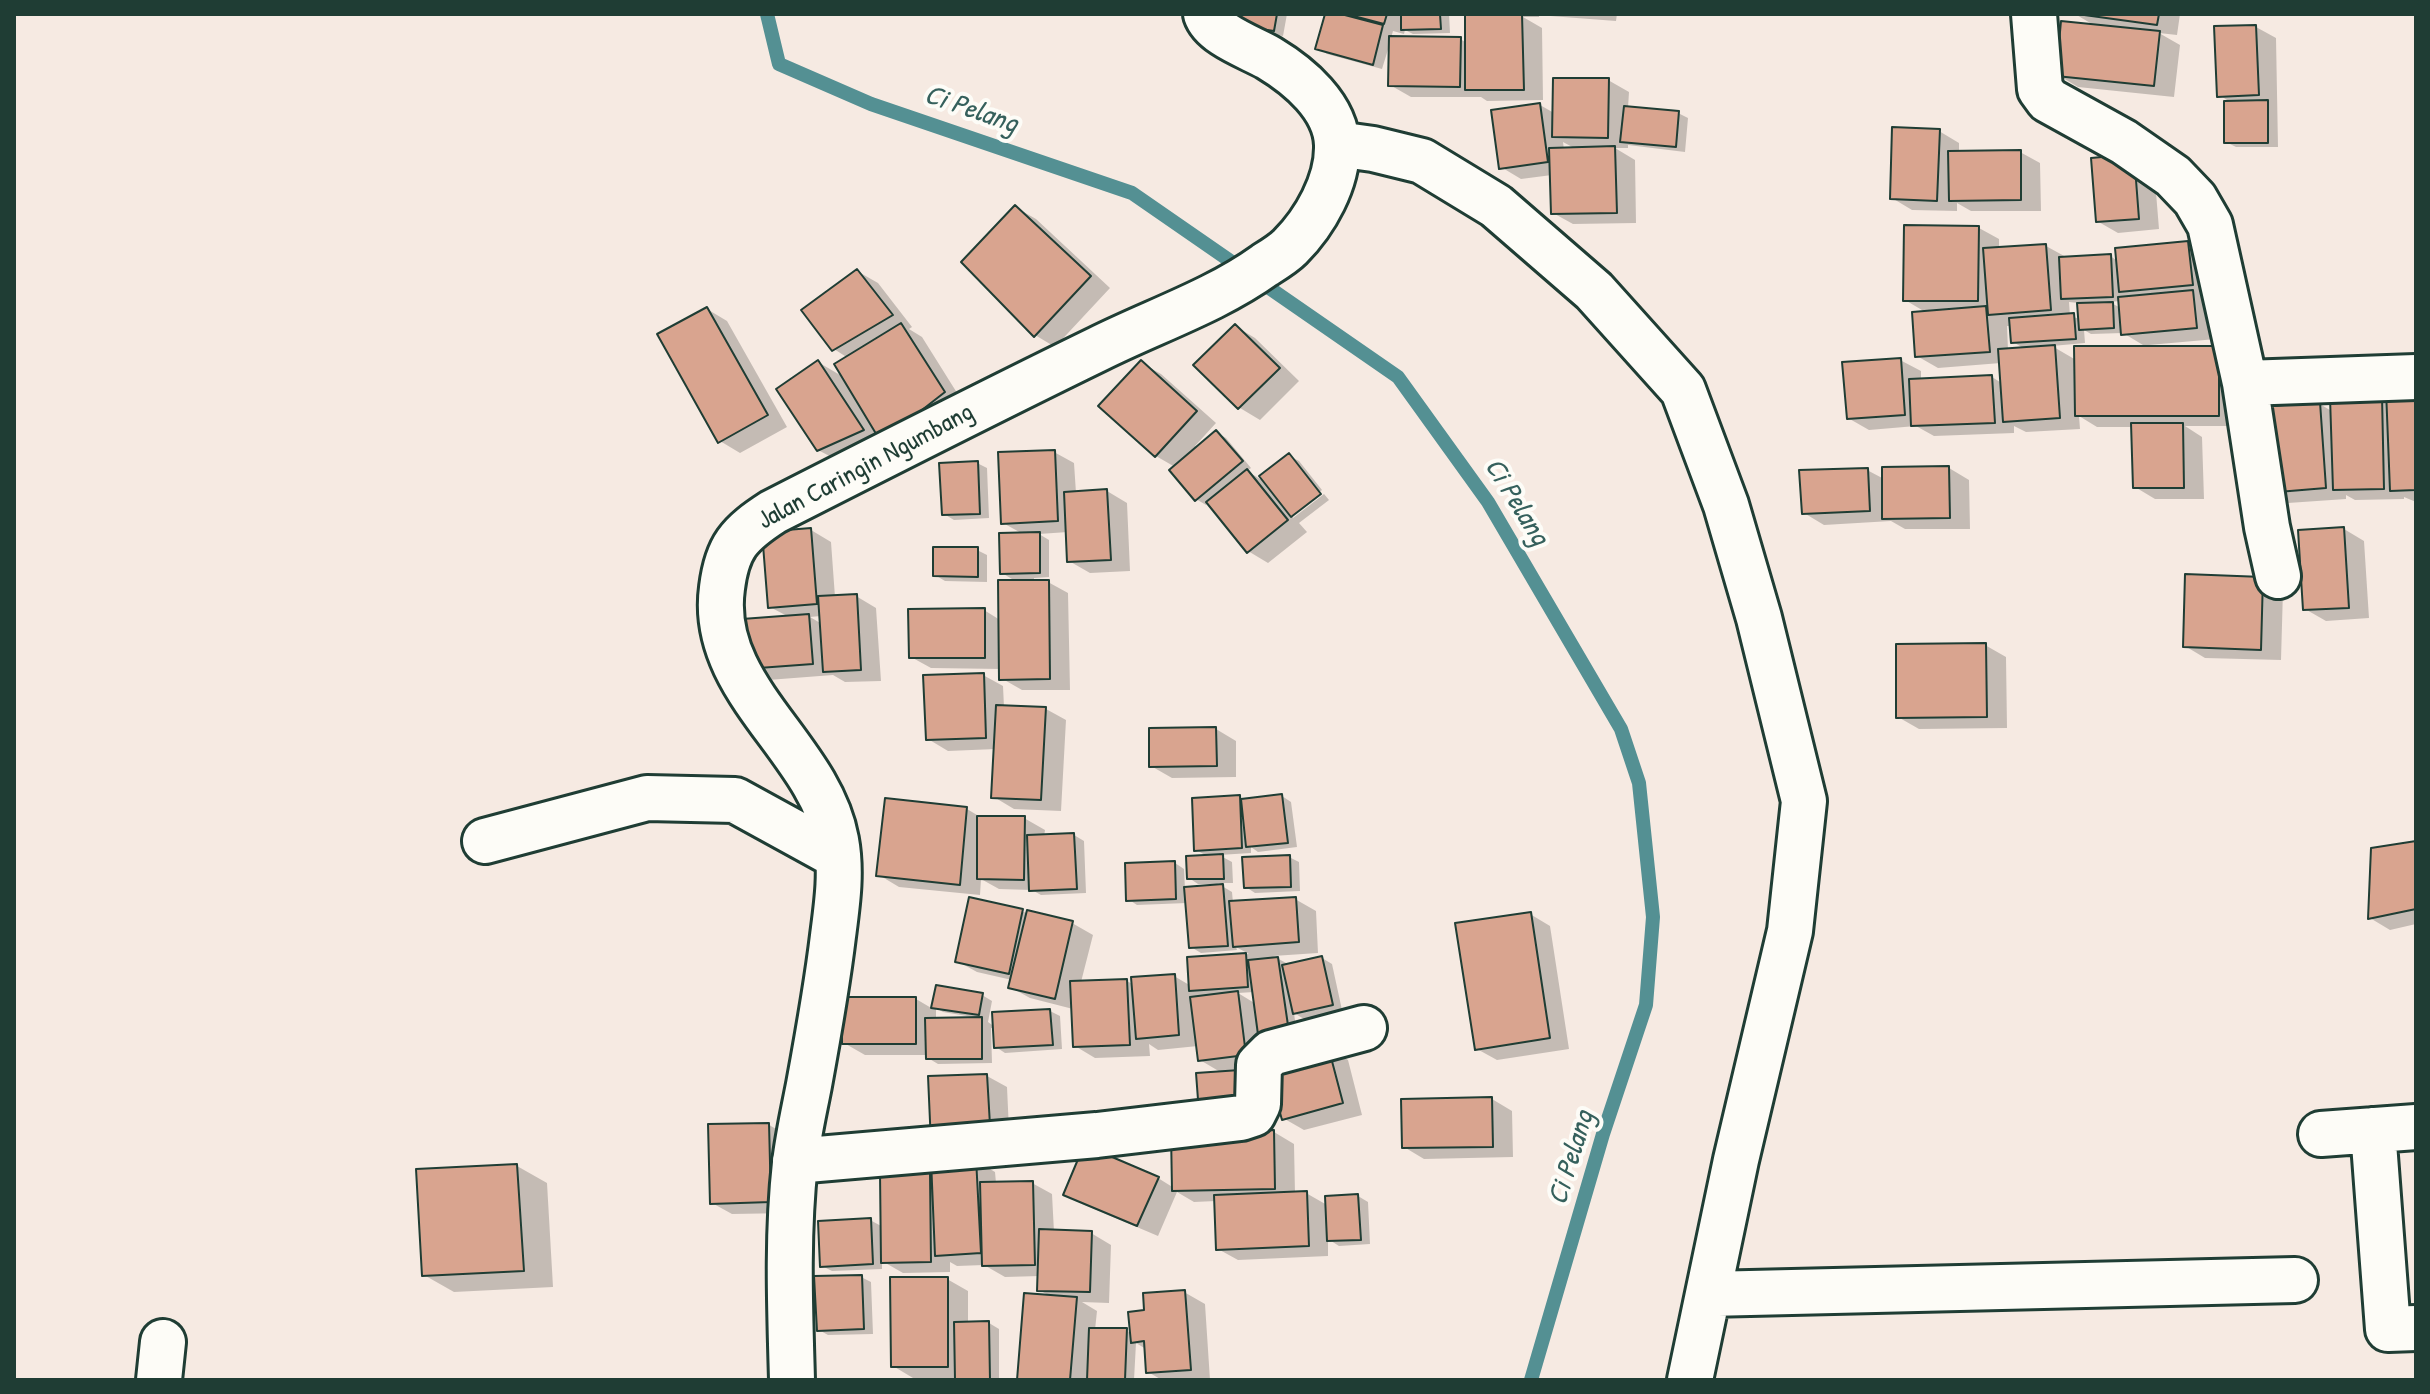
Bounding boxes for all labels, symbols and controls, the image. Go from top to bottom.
water label: Ci Pelang [920,78,1022,142]
street label: Jalan Caringin Ngumbang [753,397,979,537]
water label: Ci Pelang [1476,452,1556,552]
water label: Ci Pelang [1542,1107,1602,1209]

